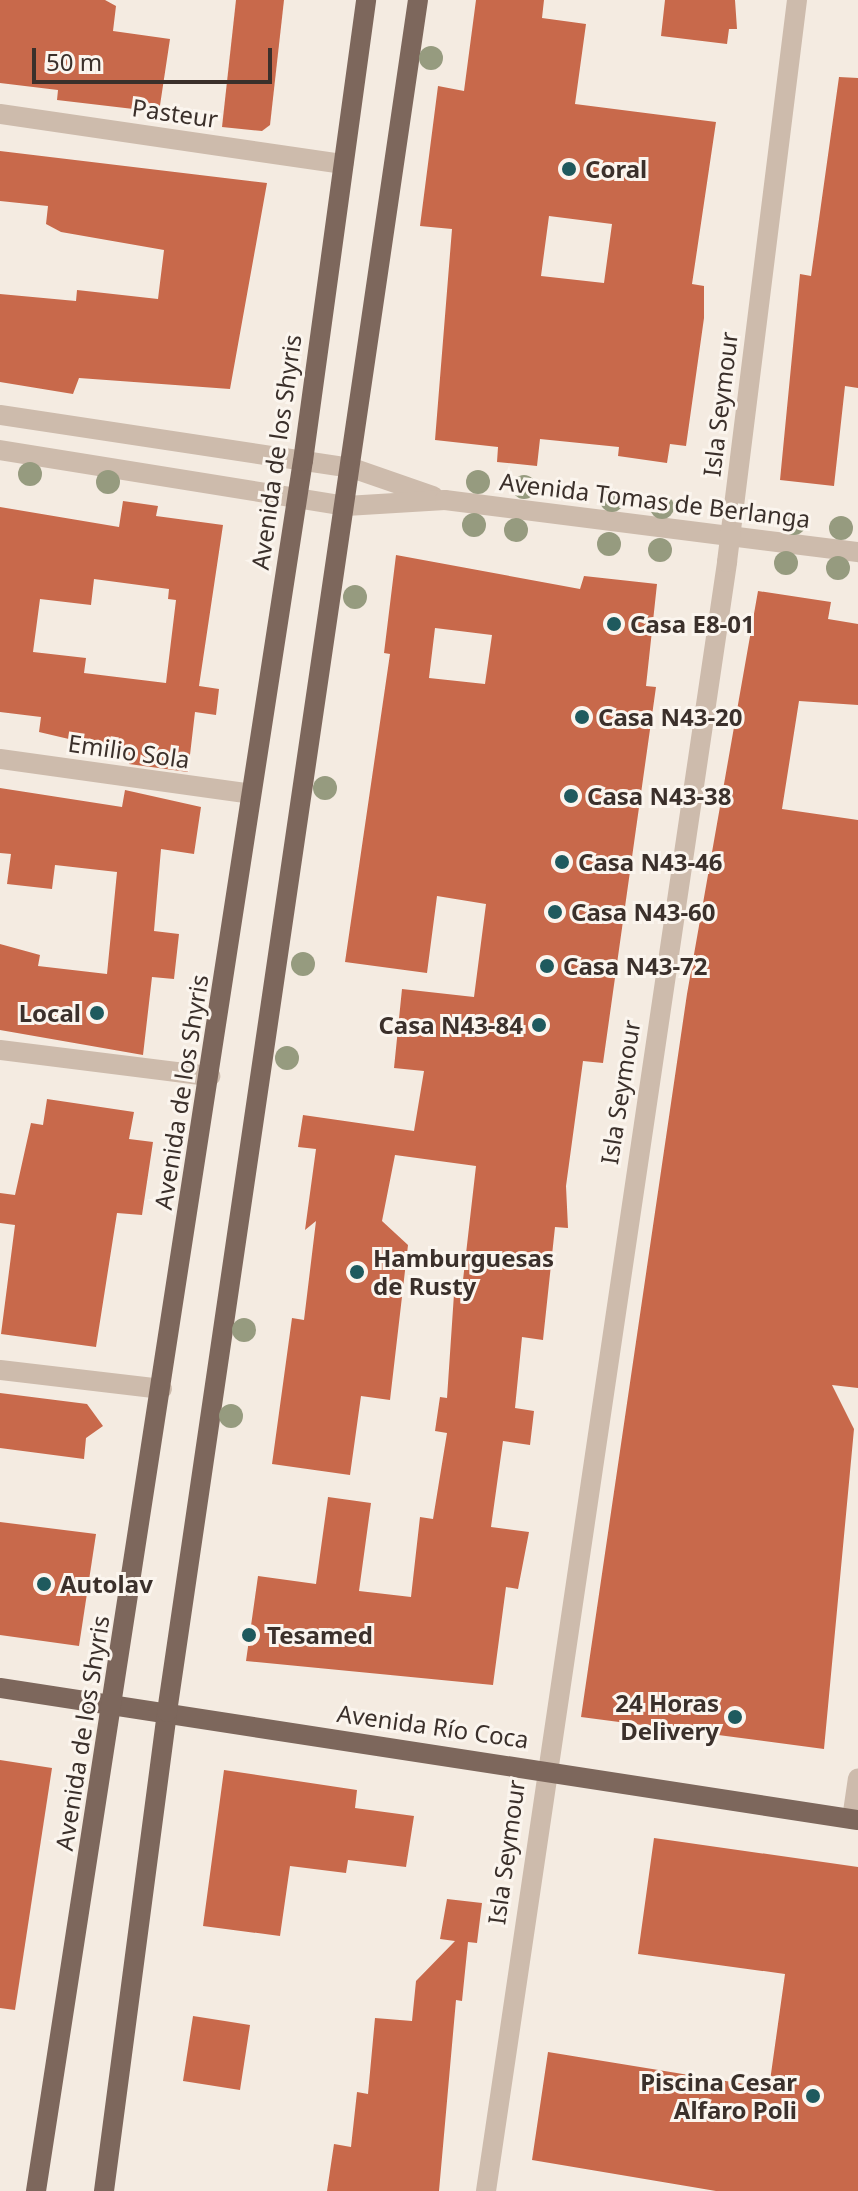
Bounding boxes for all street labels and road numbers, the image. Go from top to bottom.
street label: Pasteur [130,93,220,133]
street label: Isla Seymour [697,330,743,478]
street label: Avenida de los Shyris [245,332,307,572]
street label: Avenida Tomas de Berlanga [498,467,812,533]
street label: Emilio Sola [66,728,192,774]
street label: Avenida de los Shyris [148,973,214,1211]
street label: Isla Seymour [594,1018,646,1166]
street label: Avenida de los Shyris [49,1614,115,1852]
street label: Avenida Río Coca [335,1698,531,1754]
street label: Isla Seymour [482,1778,530,1926]

